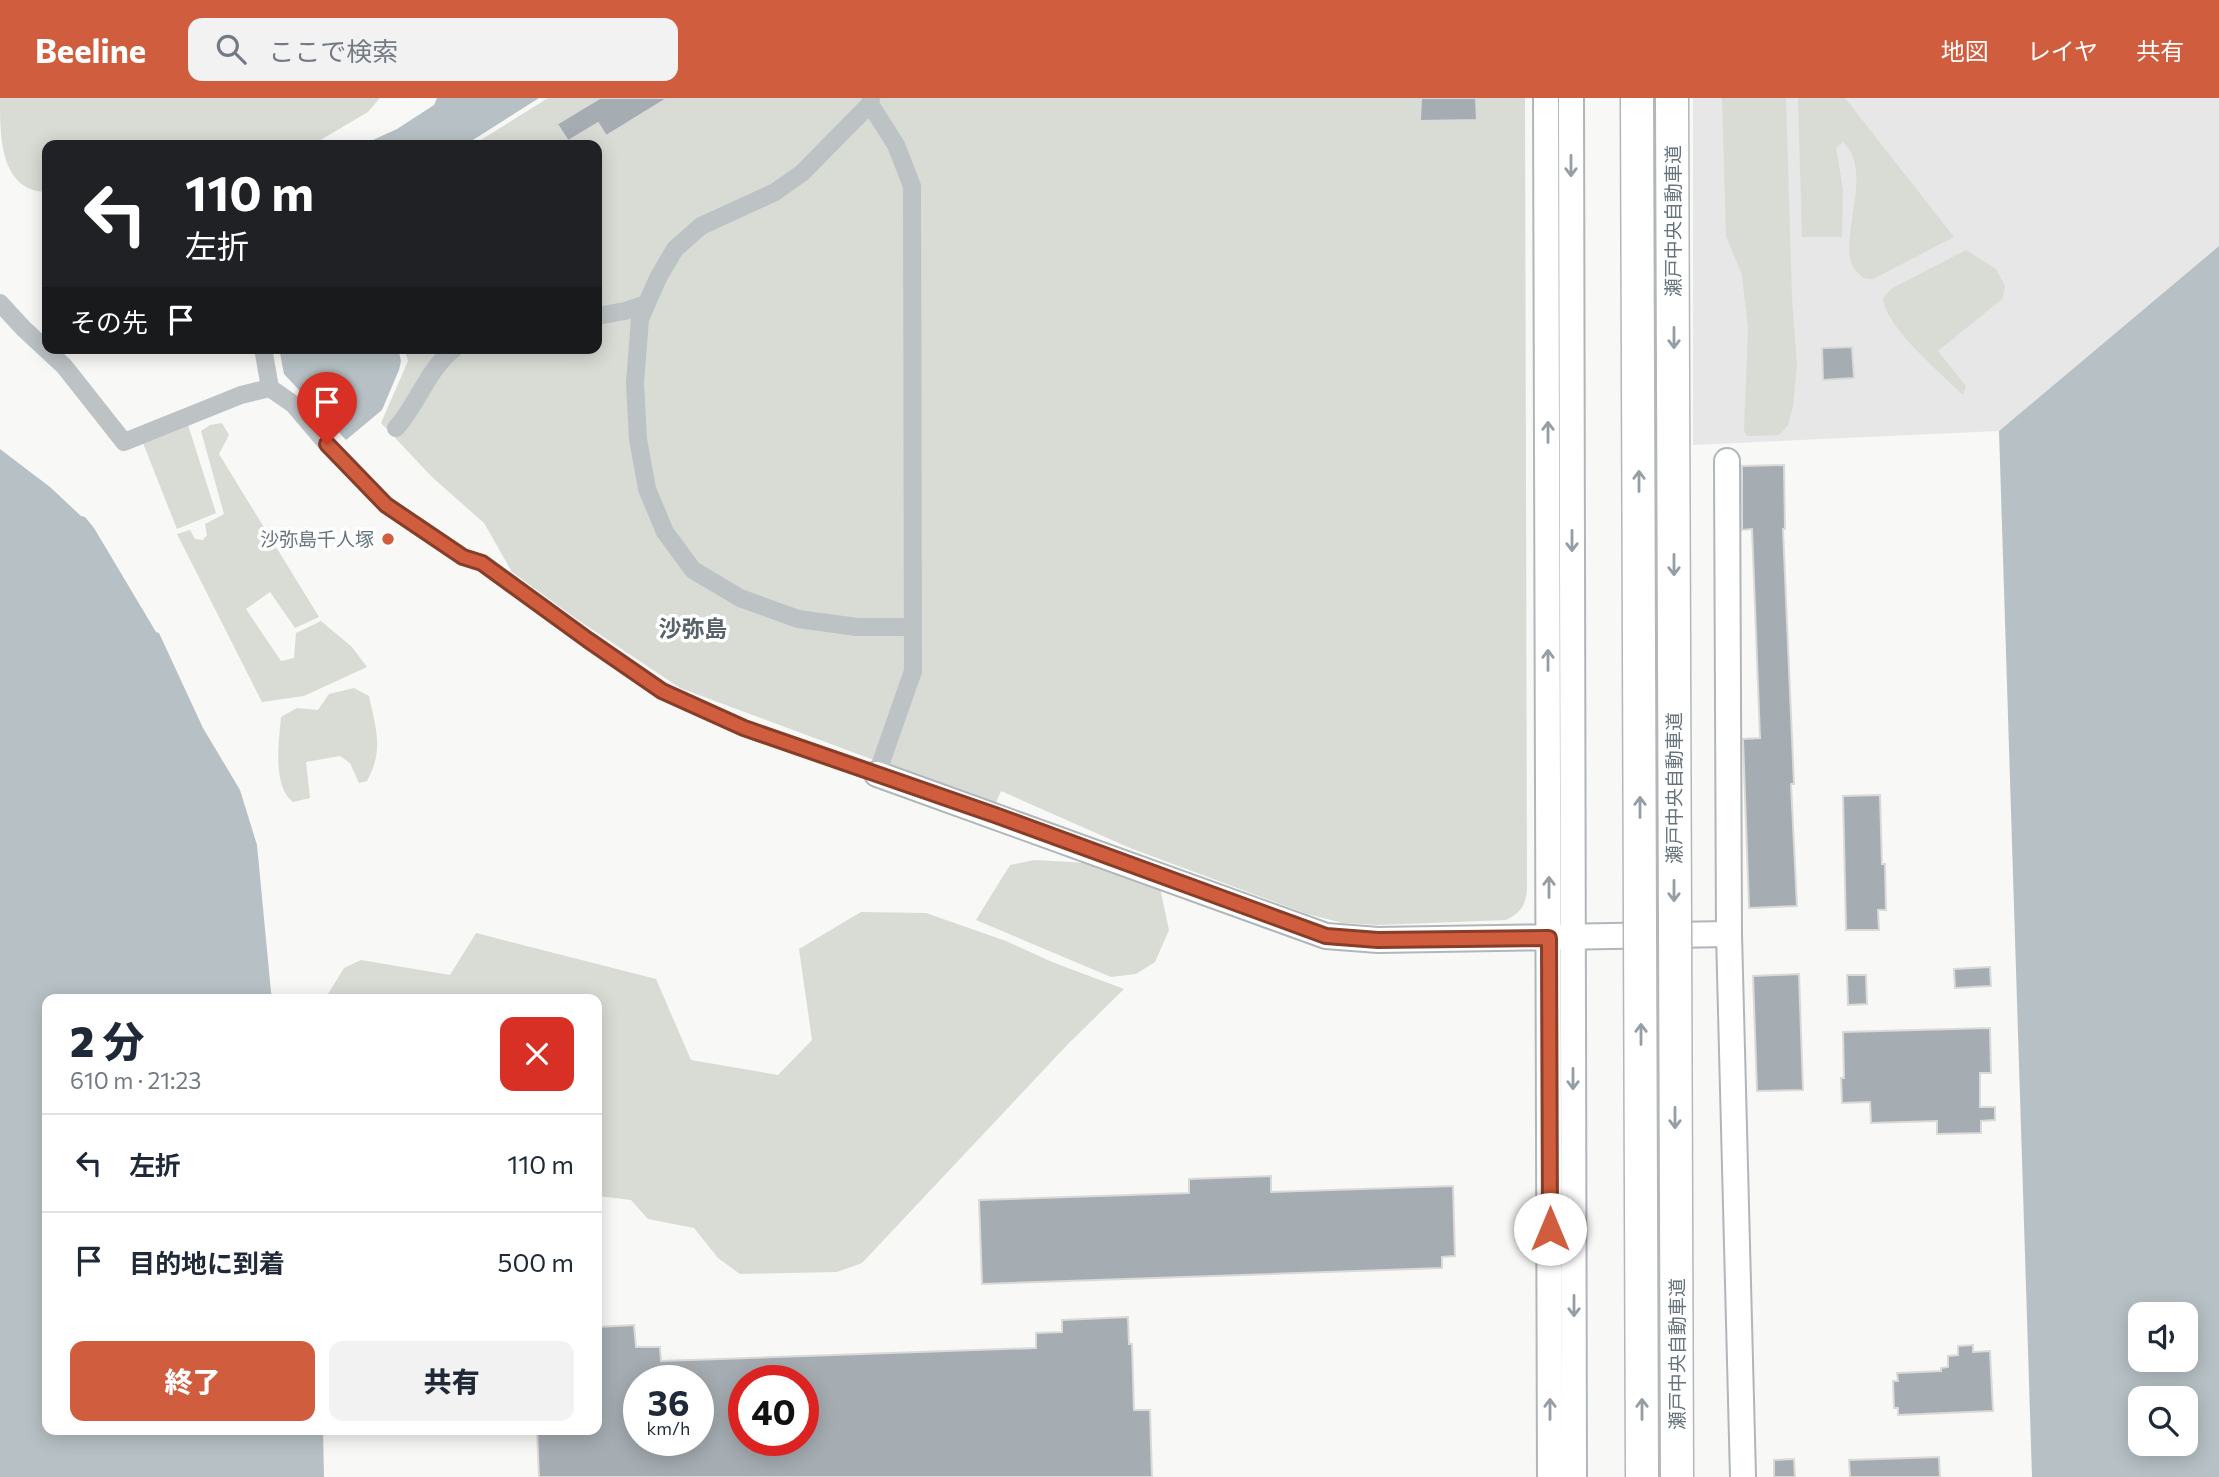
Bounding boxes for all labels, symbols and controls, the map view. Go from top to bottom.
search box [188,18,678,81]
text: Beeline [35,29,146,70]
icon: search [212,30,250,68]
text: ここで検索 [268,35,398,66]
text: 地図 [1941,36,1989,65]
text: レイヤ [2027,36,2098,65]
text: 共有 [2136,36,2184,65]
street label: 瀬戸中央自動車道 [1661,145,1684,297]
one-way arrow [1564,154,1578,177]
text: 110 m [185,161,314,221]
icon: left [70,168,161,259]
text: 左折 [185,225,249,265]
icon: arrive [162,301,200,339]
text: その先 [70,306,148,337]
one-way arrow [1667,326,1681,349]
pin [297,372,357,444]
icon: arrive [308,383,346,421]
one-way arrow [1541,421,1555,444]
one-way arrow [1632,470,1646,493]
place label: 沙弥島千人塚 [260,527,374,550]
one-way arrow [1565,529,1579,552]
marker: 沙弥島千人塚 [380,531,396,547]
one-way arrow [1667,553,1681,576]
district label: 沙弥島 [659,614,728,642]
one-way arrow [1541,649,1555,672]
street label: 瀬戸中央自動車道 [1662,712,1685,864]
one-way arrow [1633,796,1647,819]
one-way arrow [1542,876,1556,899]
one-way arrow [1667,879,1681,902]
text: 2 分 [70,1014,144,1066]
button: close [500,1017,574,1091]
one-way arrow [1634,1023,1648,1046]
text: 610 m · 21:23 [70,1066,201,1094]
one-way arrow [1566,1067,1580,1090]
one-way arrow [1669,1106,1682,1129]
icon: left [70,1144,108,1182]
text: 110 m [507,1148,574,1179]
text: 左折 [129,1149,181,1180]
position arrow [1513,1192,1587,1266]
icon: arrive [70,1242,108,1280]
text: 500 m [497,1246,574,1277]
text: 目的地に到着 [129,1247,285,1278]
street label: 瀬戸中央自動車道 [1665,1278,1688,1430]
one-way arrow [1567,1295,1581,1318]
map controls [2128,1302,2198,1456]
button: sound [2128,1302,2198,1372]
button: 終了 [70,1341,315,1421]
button: 共有 [329,1341,574,1421]
speed limit sign: 40 [728,1365,819,1456]
text: 36 [648,1380,689,1423]
button: search [2128,1386,2198,1456]
one-way arrow [1543,1398,1557,1421]
one-way arrow [1635,1398,1649,1421]
text: km/h [647,1417,690,1439]

